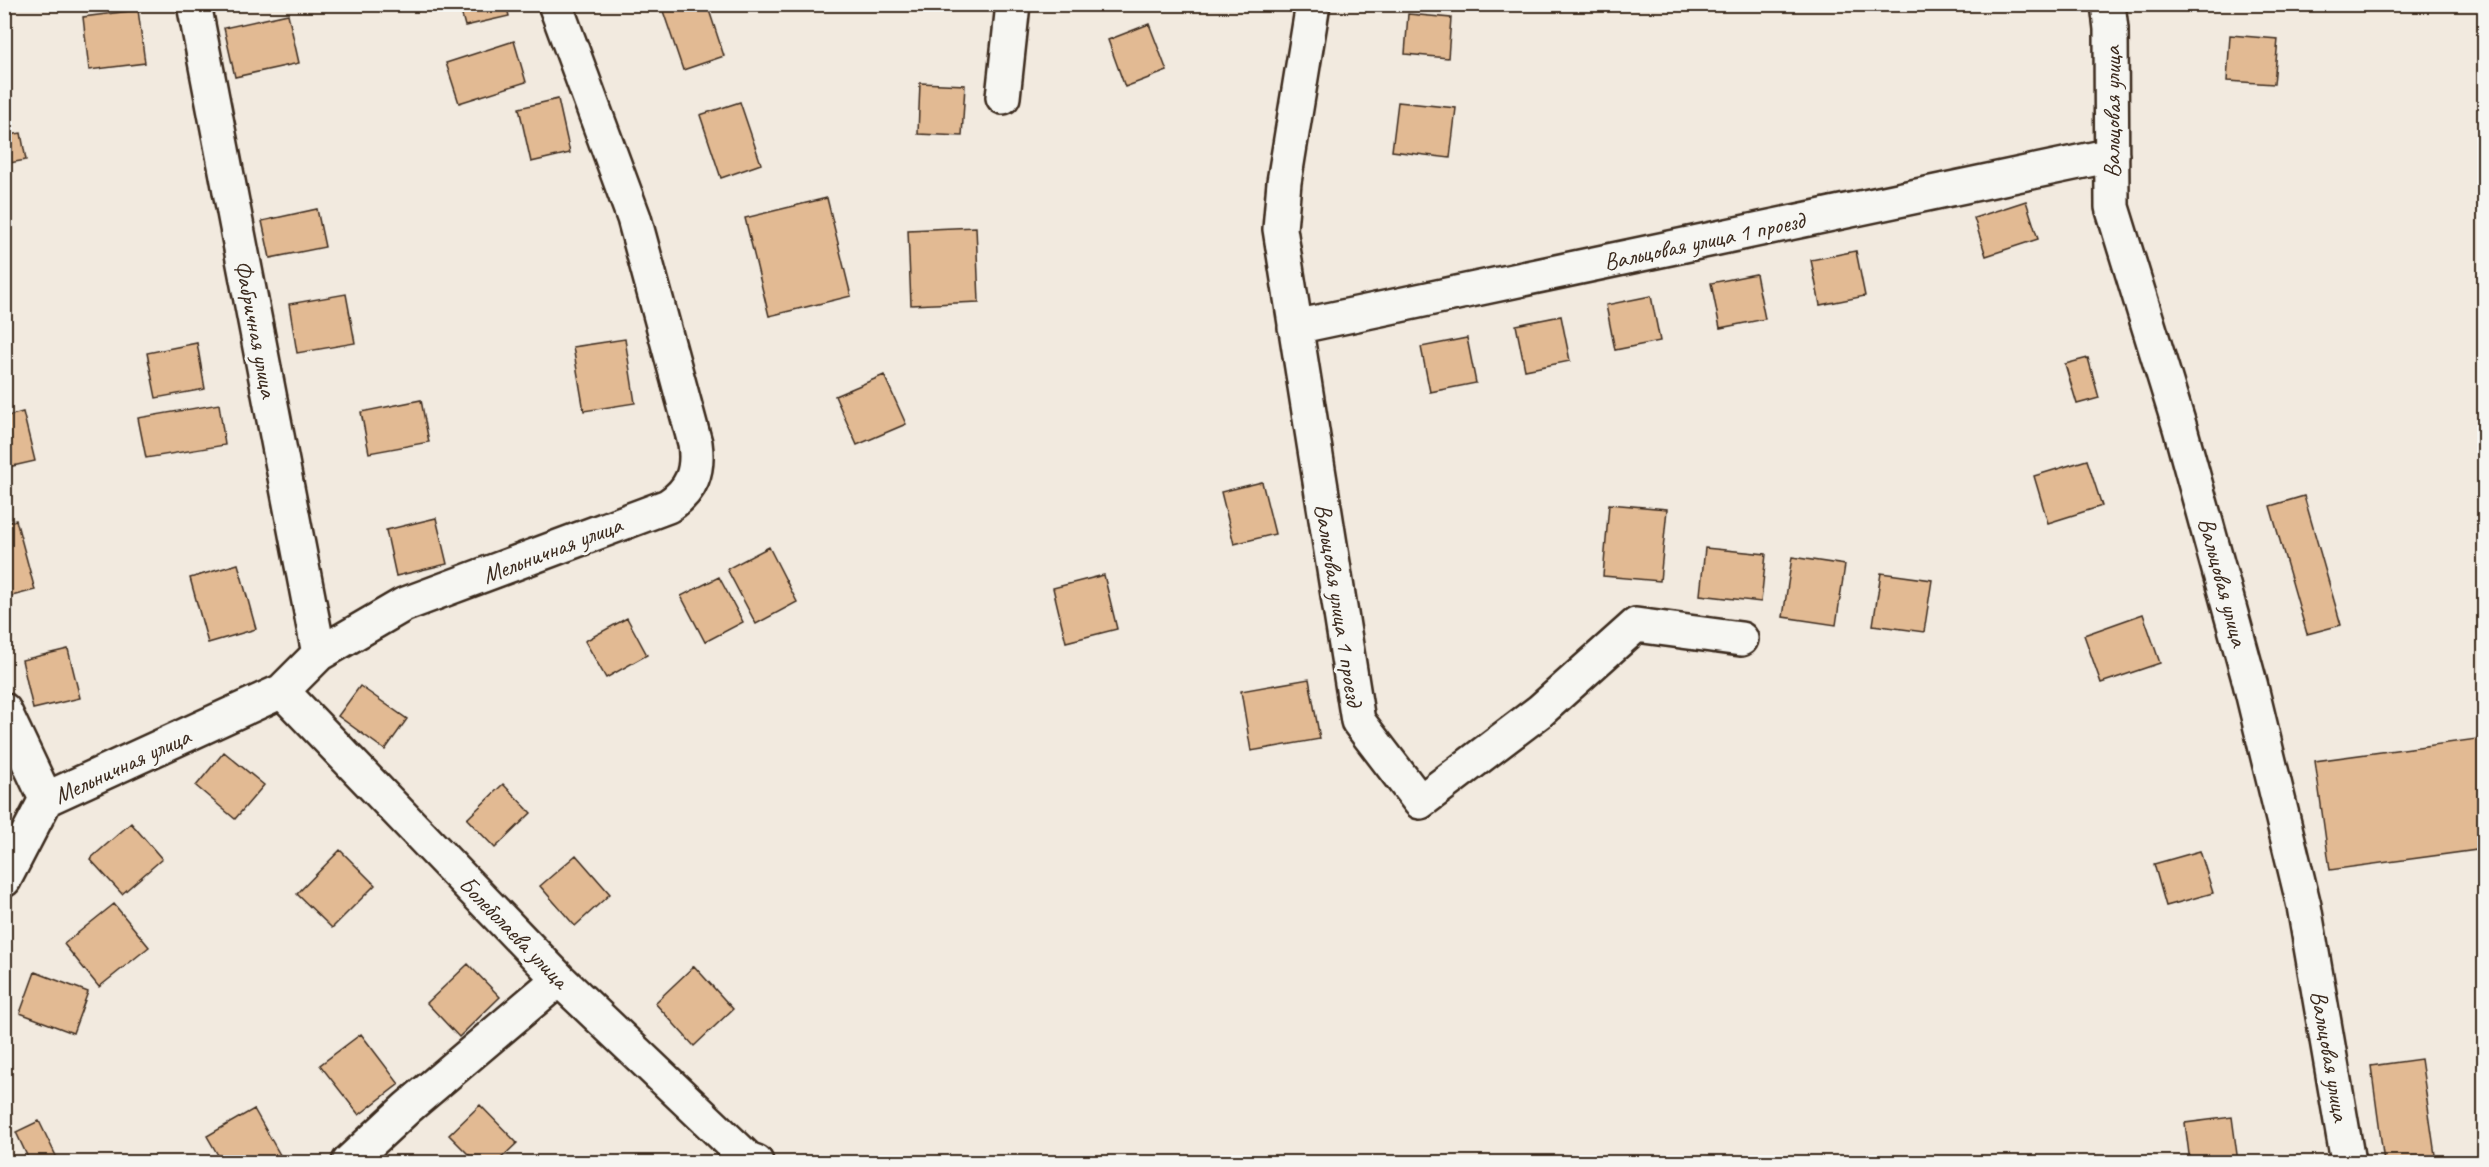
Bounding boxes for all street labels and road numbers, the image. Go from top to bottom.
street label: Вальцовая улица [2097,44,2127,178]
street label: Вальцовая улица 1 проезд [1601,205,1810,277]
street label: Фабричная улица [228,258,284,402]
street label: Вальцовая улица 1 проезд [1308,502,1370,711]
street label: Мельничная улица [478,509,627,590]
street label: Вальцовая улица [2191,514,2255,651]
street label: Мельничная улица [49,721,196,811]
street label: Болеболаева улица [453,869,577,996]
street label: Вальцовая улица [2304,988,2357,1125]

